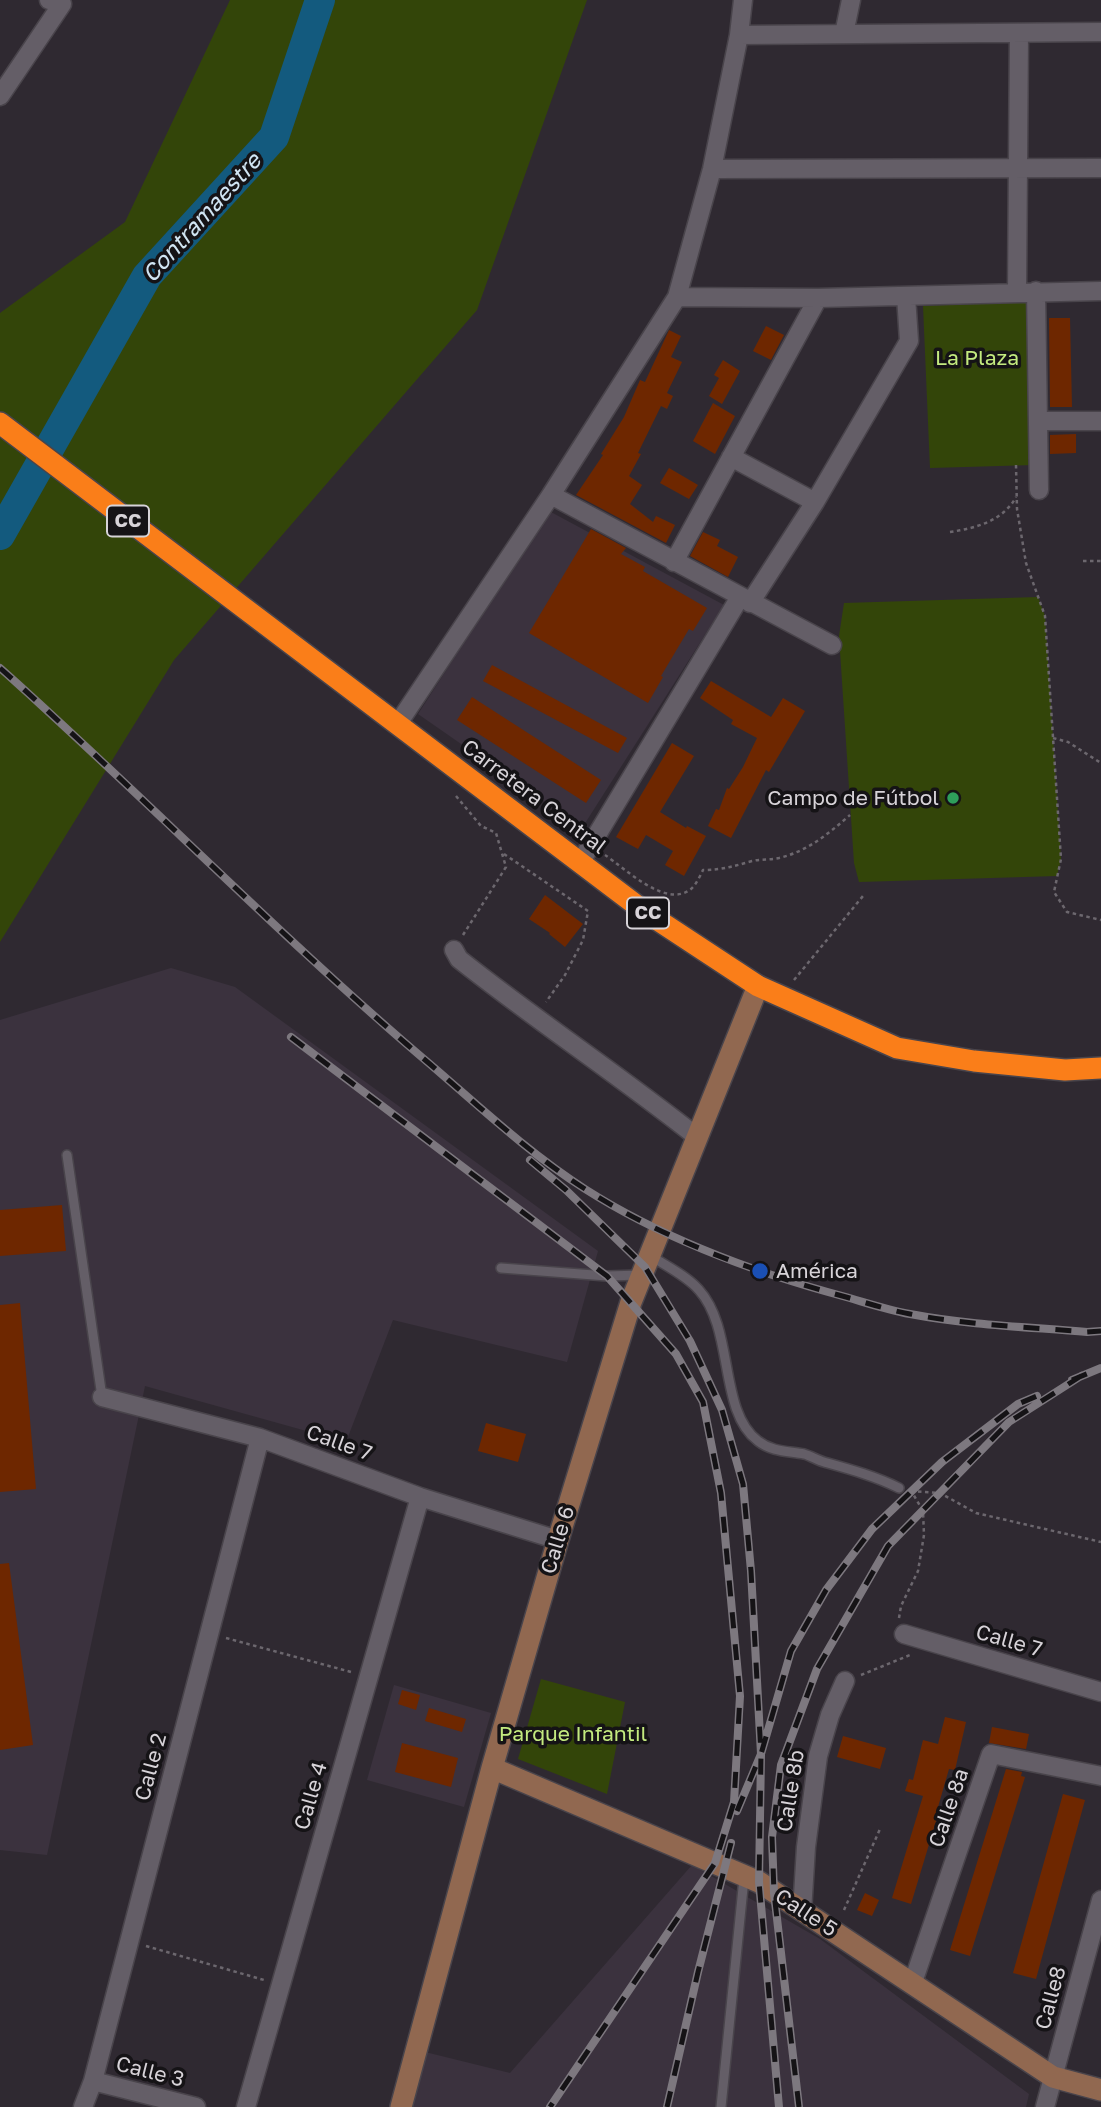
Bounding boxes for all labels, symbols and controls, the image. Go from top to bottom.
water label: Contramaestre [137,148,267,288]
park label: La Plaza [935,345,1019,371]
road number: CC [107,506,149,536]
street label: Carretera Central [457,734,611,860]
place label: Campo de Fútbol [767,785,939,811]
marker: Campo de Fútbol [945,790,961,806]
road number: CC [627,897,669,928]
place label: América [776,1258,858,1284]
marker: América [750,1261,770,1281]
street label: Calle 7 [303,1420,375,1466]
street label: Calle 6 [536,1503,580,1577]
street label: Calle 7 [973,1620,1045,1662]
park label: Parque Infantil [499,1721,647,1747]
street label: Calle 2 [130,1730,172,1804]
street label: Calle 8b [772,1748,810,1834]
street label: Calle 4 [289,1759,333,1833]
street label: Calle 8a [924,1765,974,1851]
street label: Calle 5 [770,1884,842,1942]
street label: Calle8 [1030,1964,1072,2032]
street label: Calle 3 [113,2051,187,2093]

